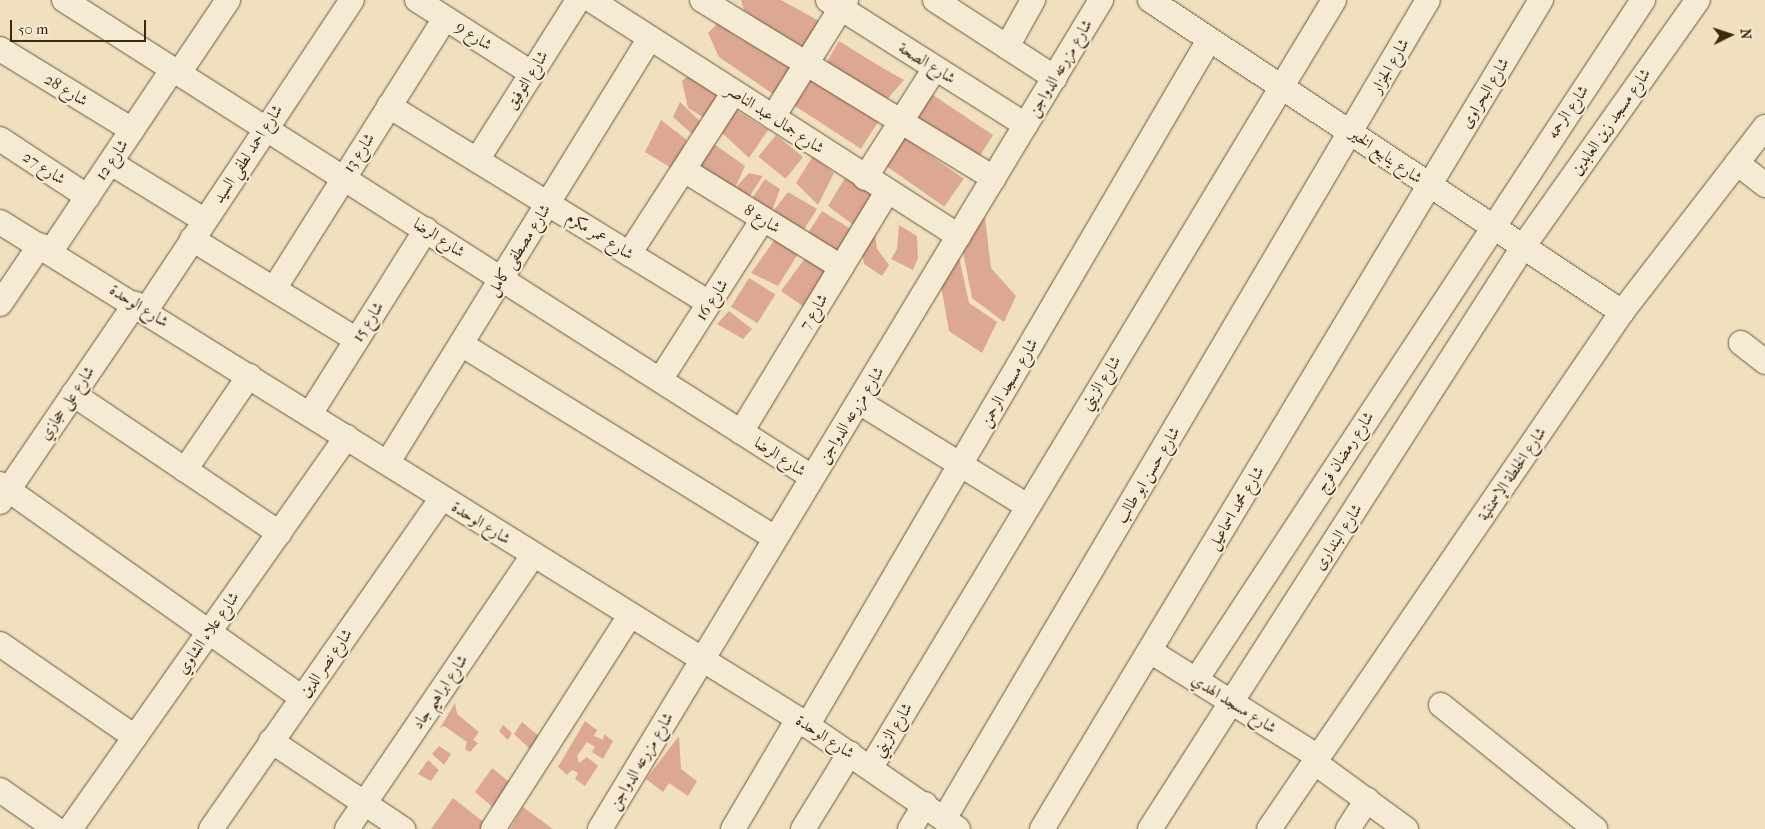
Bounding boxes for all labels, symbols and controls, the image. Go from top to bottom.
scale bar [12,10,149,42]
north arrow [1705,10,1755,60]
street label: شارع مزرعه الدواجن [1023,16,1097,120]
street label: شارع 9 [452,17,496,55]
text: 50 m [18,20,48,38]
text: N [1737,28,1754,40]
street label: شارع الجزار [1367,35,1413,97]
street label: شارع الصحة [895,38,959,88]
street label: شارع التوفيق [502,47,552,113]
street label: شارع البحراوى [1456,54,1514,132]
street label: شارع مسجد زين العابدين [1567,65,1655,179]
street label: شارع 28 [41,70,91,110]
street label: شارع جمال عبد الناصر [722,80,828,158]
street label: شارع الرحمه [1543,82,1593,142]
street label: شارع احمد لطفي السيد [209,101,287,207]
street label: شارع ينابيع الخير [1346,124,1426,188]
street label: شارع 13 [339,130,379,176]
street label: شارع 12 [91,136,133,184]
street label: شارع 27 [19,147,69,189]
street label: شارع 8 [740,200,784,238]
street label: شارع مصطفى كامل [483,201,555,299]
street label: شارع عمر مكرم [563,208,637,264]
street label: شارع الرضا [410,214,468,262]
street label: شارع 16 [692,276,732,324]
street label: شارع الوحدة [106,280,172,332]
street label: شارع 7 [796,290,832,334]
street label: شارع 15 [348,298,388,346]
street label: شارع مسجد الرحمن [976,335,1042,431]
street label: شارع الزيني [1077,352,1125,414]
street label: شارع على حجازي [35,362,99,444]
street label: شارع مزرعه الدواجن [814,363,888,467]
street label: شارع رمضان فرج [1312,408,1378,496]
street label: شارع حسن ابو طالب [1112,423,1184,527]
street label: شارع الخلطة الإسمنتية [1474,423,1550,525]
street label: شارع الرضا [751,433,809,481]
street label: شارع محمد اسماعيل [1204,463,1268,553]
street label: شارع الوحدة [448,497,514,549]
street label: شارع البندارى [1310,500,1366,574]
street label: شارع علاء الشاوي [173,588,243,678]
street label: شارع نصر الدين [295,625,357,701]
street label: شارع ابراهيم جاد [408,651,472,733]
street label: شارع مسجد الهدي [1188,670,1280,738]
street label: شارع الزيني [869,699,917,761]
street label: شارع مزرعه الدواجن [604,709,678,813]
street label: شارع الوحدة [792,711,858,763]

